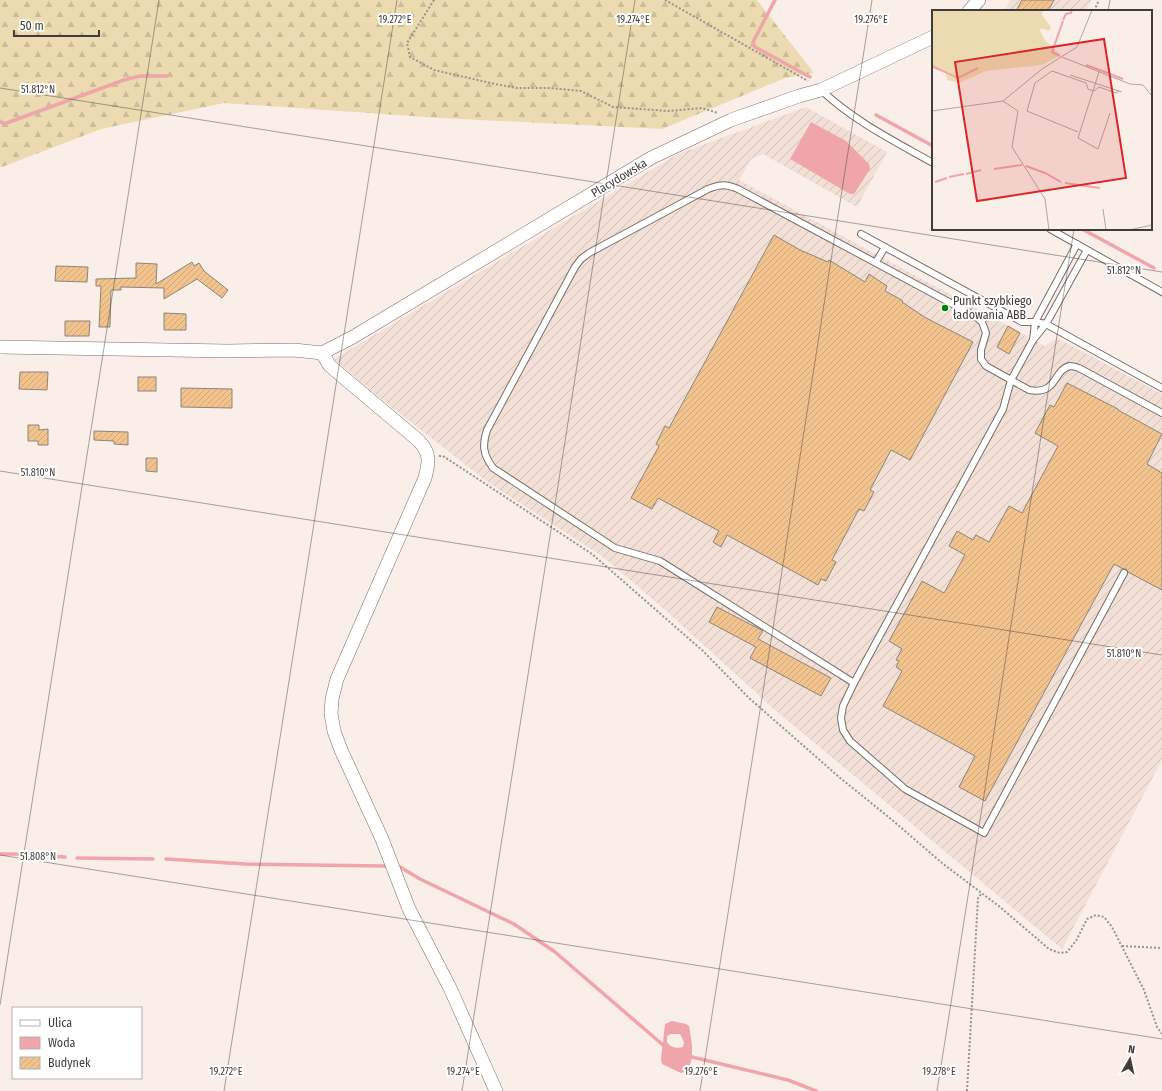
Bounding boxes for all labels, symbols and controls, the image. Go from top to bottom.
inset map [932,10,1152,230]
scale bar [14,12,99,38]
text: 19.272°E [379,14,412,26]
text: 19.274°E [616,14,650,26]
text: 19.276°E [854,14,888,26]
text: 50 m [20,19,44,33]
text: 51.812°N [21,84,55,96]
street label: Placydowska [589,156,650,200]
text: 51.812°N [1107,265,1141,277]
place label: Punkt szybkiego ładowania ABB [953,294,1032,322]
marker: Punkt szybkiego ładowania ABB [940,303,950,313]
text: 51.810°N [21,467,55,479]
text: 51.810°N [1107,648,1141,660]
text: 51.808°N [20,851,56,863]
legend [12,1007,142,1079]
text: Ulica [48,1016,72,1030]
text: Woda [48,1036,76,1050]
north arrow [1110,1039,1150,1079]
text: N [1127,1043,1136,1057]
text: Budynek [48,1056,91,1070]
text: 19.272°E [210,1066,243,1078]
text: 19.274°E [446,1066,480,1078]
text: 19.276°E [684,1066,718,1078]
text: 19.278°E [922,1066,956,1078]

